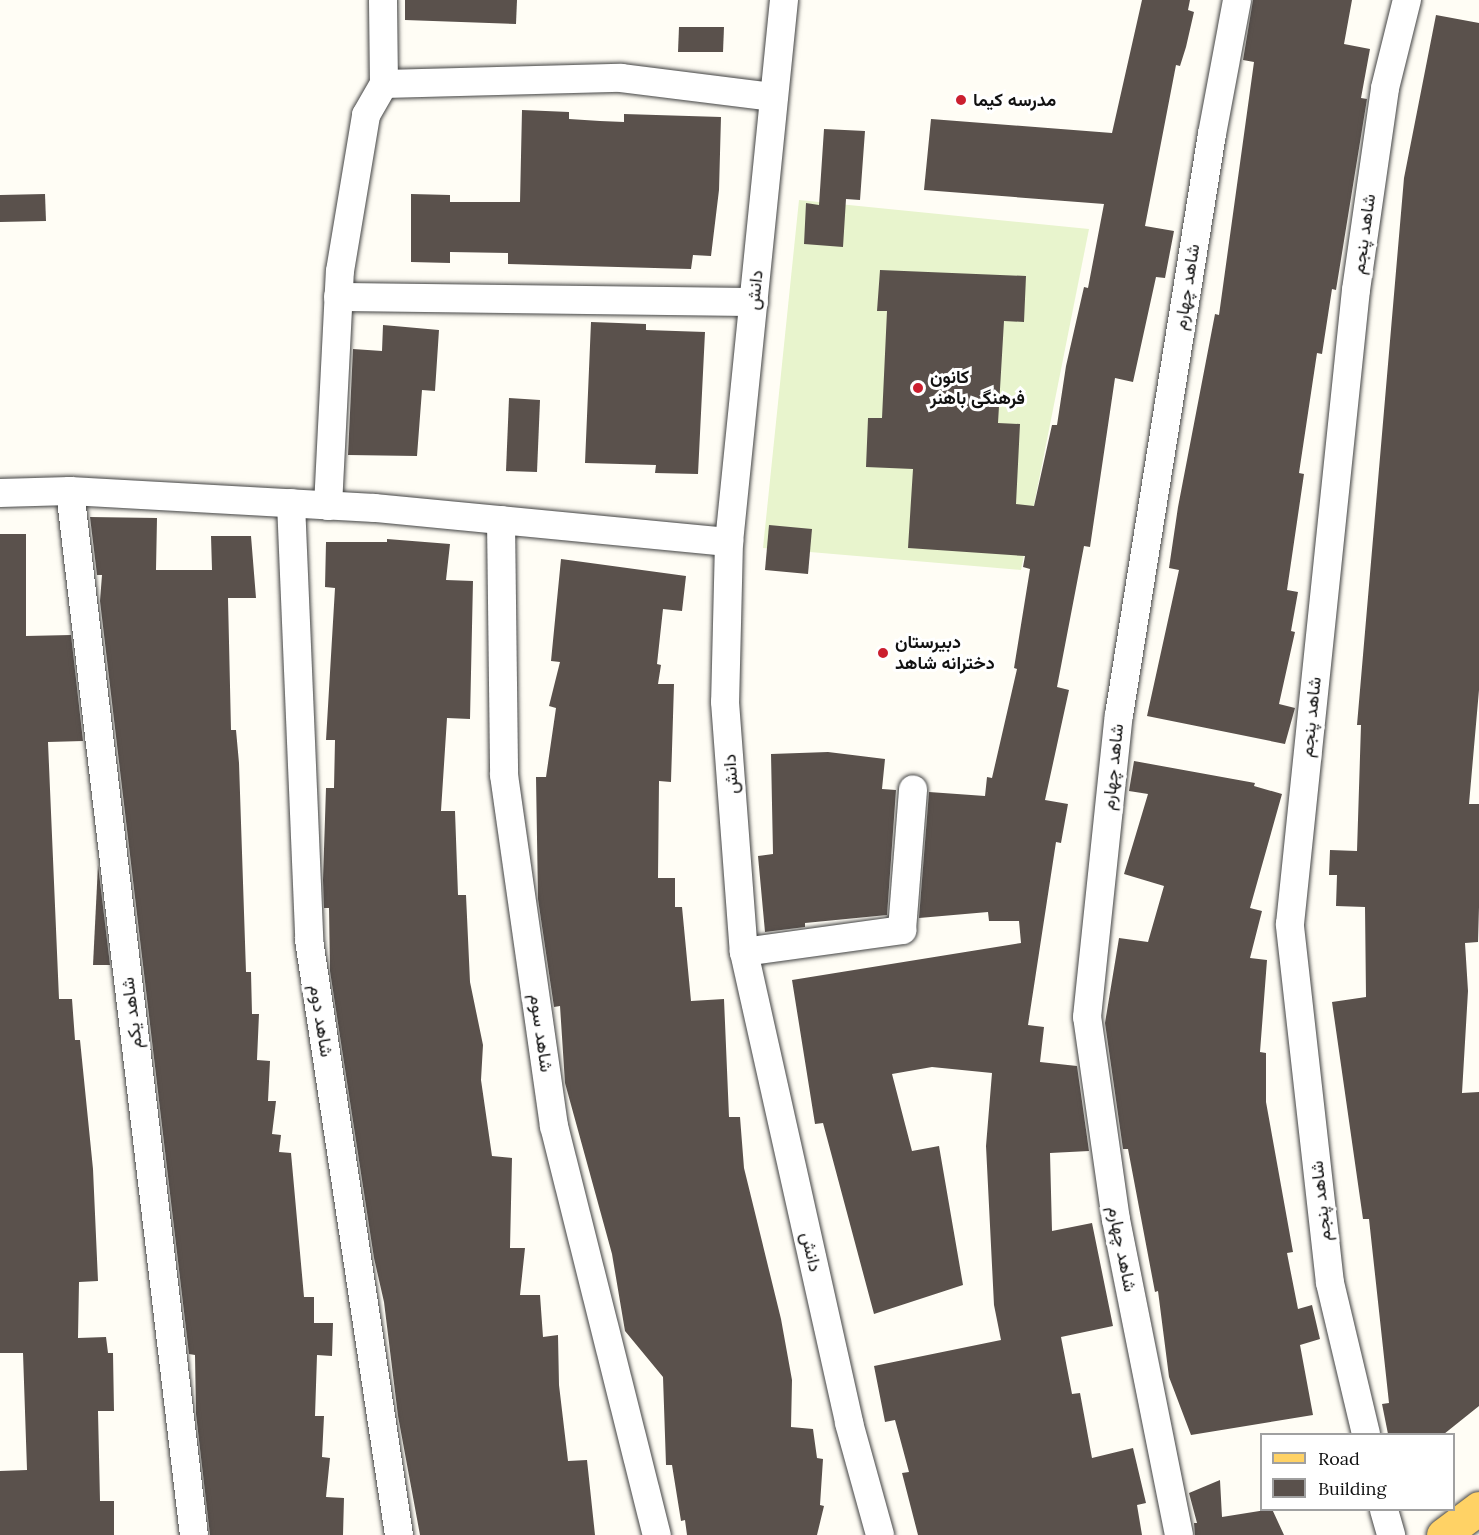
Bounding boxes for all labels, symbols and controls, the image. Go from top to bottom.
place label: مدرسه کیما [973,89,1056,111]
marker: مدرسه کیما [954,93,968,107]
street label: شاهد پنجم [1348,192,1380,276]
street label: شاهد چهارم [1170,242,1204,332]
street label: دانش [742,269,768,311]
place label: کانون فرهنگی باهنر [930,367,1025,410]
marker: کانون فرهنگی باهنر [911,381,925,395]
place label: دبیرستان دخترانه شاهد [895,632,995,674]
marker: دبیرستان دخترانه شاهد [876,646,890,660]
street label: شاهد پنجم [1296,676,1326,758]
street label: شاهد چهارم [1098,723,1128,811]
street label: دانش [719,753,743,795]
street label: شاهد یکم [117,976,147,1050]
street label: شاهد دوم [305,983,337,1059]
street label: شاهد سوم [525,993,557,1073]
street label: شاهد پنجم [1306,1160,1336,1242]
street label: شاهد چهارم [1103,1204,1141,1294]
street label: دانش [796,1230,826,1274]
legend [1260,1433,1455,1511]
text: Road [1318,1447,1360,1470]
text: Building [1318,1477,1386,1500]

